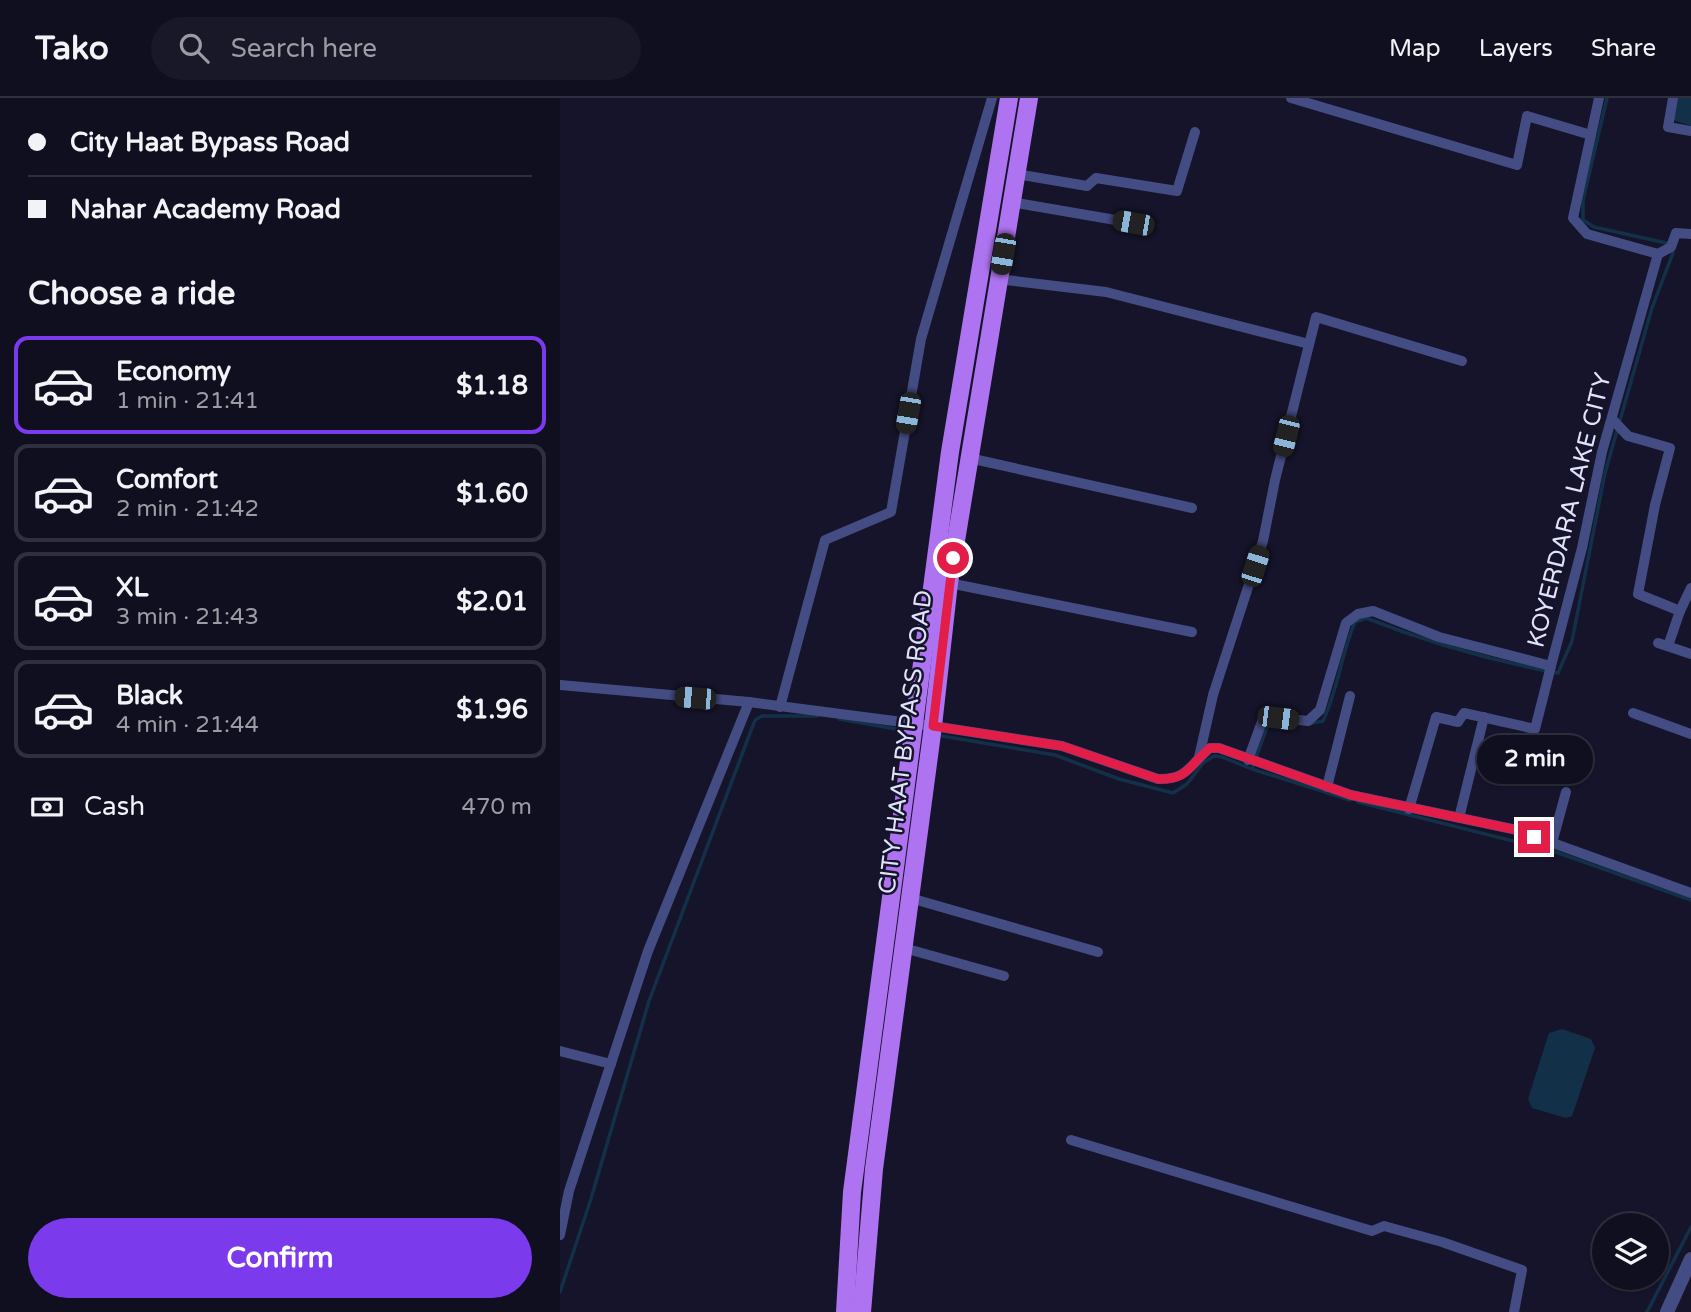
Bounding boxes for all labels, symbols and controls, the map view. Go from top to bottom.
search box [151,17,641,80]
text: Tako [35,29,109,68]
icon: search [175,29,213,67]
text: Search here [231,33,377,64]
text: Map [1389,34,1441,63]
text: Layers [1479,34,1553,63]
text: Share [1591,34,1656,63]
text: City Haat Bypass Road [70,127,350,158]
text: Nahar Academy Road [70,194,341,225]
car [1111,209,1156,237]
car [990,231,1017,277]
text: Choose a ride [28,275,235,313]
icon: car [32,354,95,417]
text: Economy [116,356,231,387]
text: $1.18 [456,370,528,401]
street label: KOYERDARA LAKE CITY [1521,370,1618,650]
text: 1 min · 21:41 [116,387,259,415]
car [895,390,922,436]
car [1271,413,1302,459]
icon: car [32,462,95,525]
text: Comfort [116,464,218,495]
text: $1.60 [456,478,528,509]
text: 2 min · 21:42 [116,495,259,523]
route start [937,542,969,574]
car [1239,543,1272,589]
icon: car [32,570,95,633]
text: XL [116,572,148,603]
text: $2.01 [456,586,528,617]
street label: CITY HAAT BYPASS ROAD [872,589,939,896]
text: 3 min · 21:43 [116,603,259,631]
icon: car [32,678,95,741]
text: Black [116,680,183,711]
car [674,686,717,710]
text: $1.96 [456,694,528,725]
car [1256,705,1301,731]
text: 4 min · 21:44 [116,711,259,739]
callout: 2 min [1476,736,1592,784]
text: 2 min [1504,745,1566,773]
icon: cash [28,788,66,826]
text: Cash [84,791,145,822]
text: 470 m [462,793,532,821]
route end [1518,821,1550,853]
map controls [1592,1213,1669,1290]
button: layers [1592,1213,1669,1290]
button: Confirm [28,1218,532,1298]

